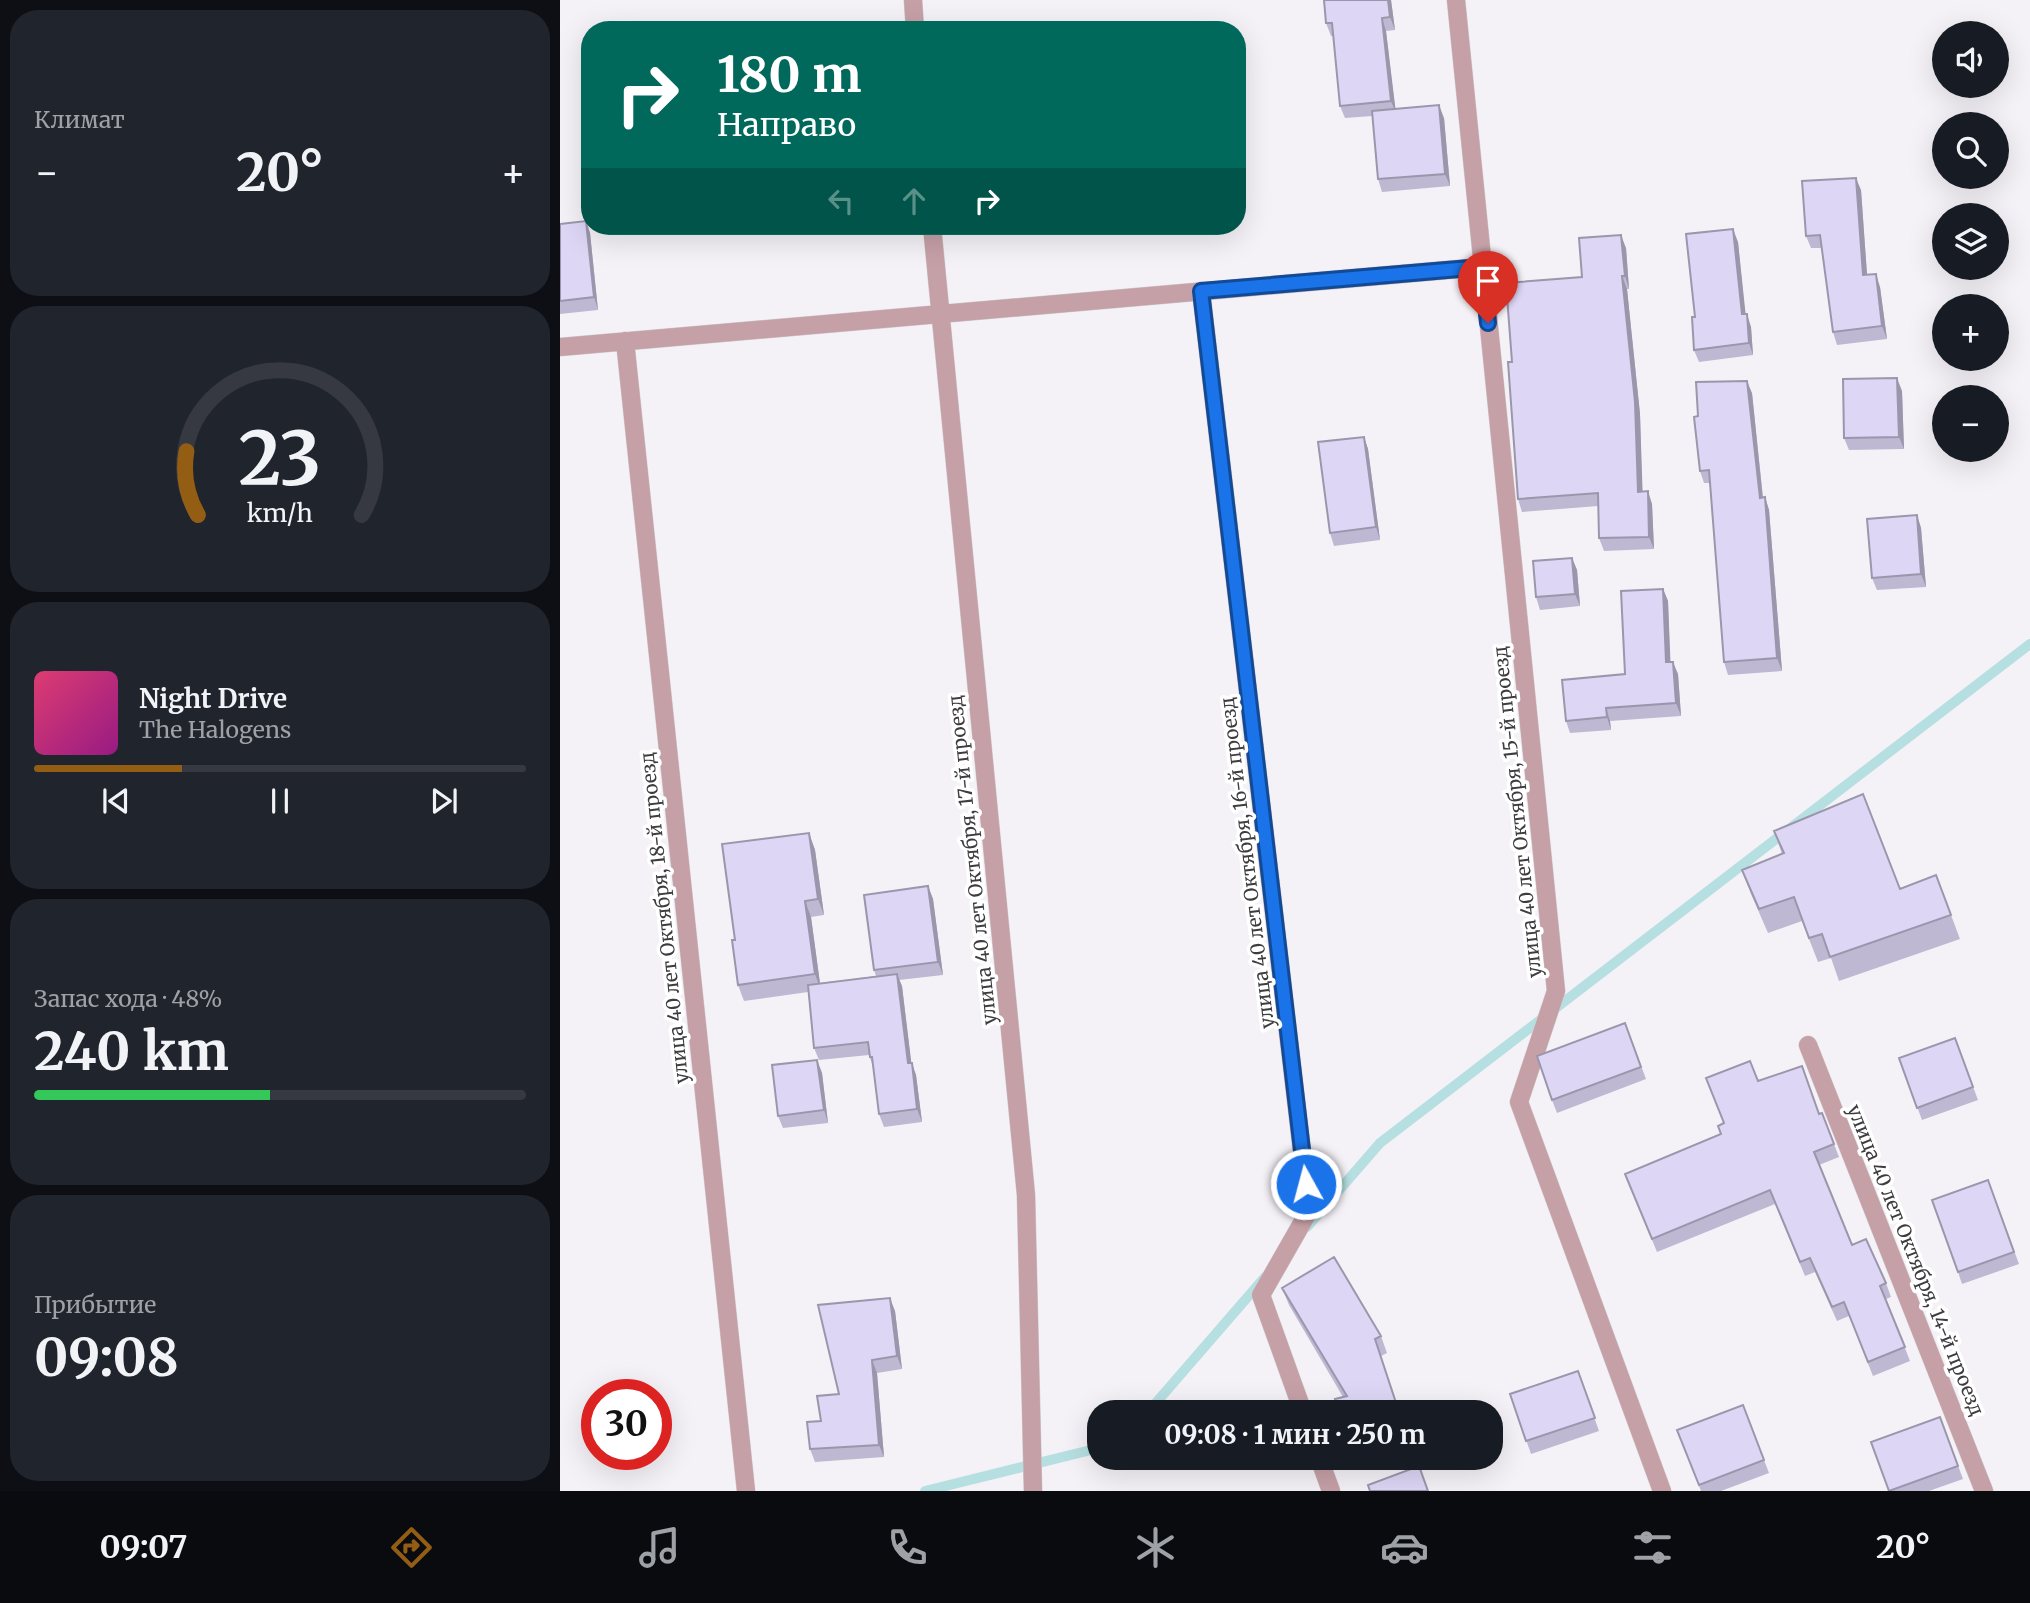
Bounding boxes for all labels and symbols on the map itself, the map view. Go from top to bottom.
pin [1458,251,1518,323]
street label: улица 40 лет Октября, 15-й проезд [1488,645,1546,979]
street label: улица 40 лет Октября, 17-й проезд [943,694,1001,1026]
street label: улица 40 лет Октября, 16-й проезд [1215,696,1279,1030]
street label: улица 40 лет Октября, 18-й проезд [635,751,693,1085]
street label: улица 40 лет Октября, 14-й проезд [1842,1101,1990,1419]
position arrow [1269,1147,1343,1221]
speed limit sign: 30 [581,1379,672,1470]

